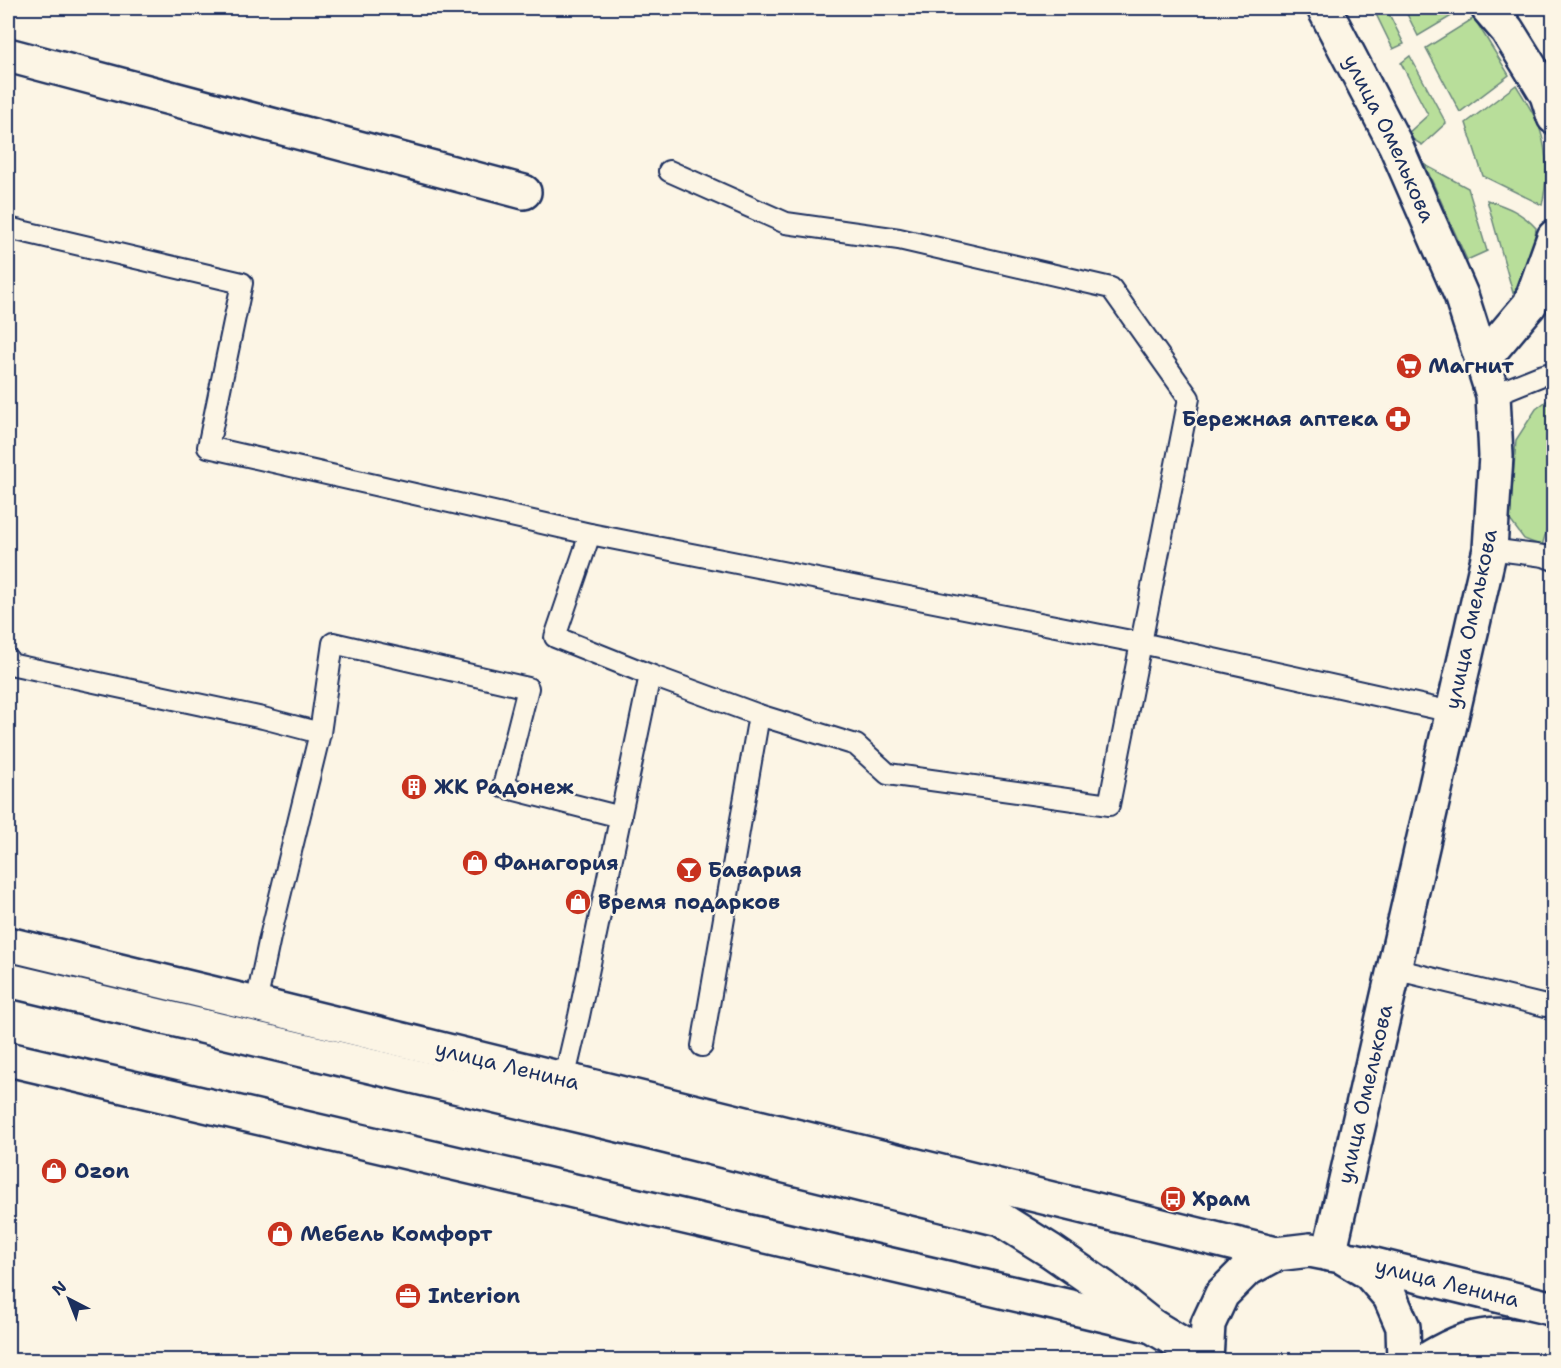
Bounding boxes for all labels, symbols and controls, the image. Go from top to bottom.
street label: улица Омелькова [1337,50,1442,227]
supermarket icon: Магнит [1394,351,1424,381]
place label: Магнит [1428,352,1514,380]
pharmacy icon: Бережная аптека [1383,404,1413,434]
place label: Бережная аптека [1182,405,1379,433]
street label: улица Омелькова [1438,526,1504,712]
building icon: ЖК Радонеж [399,772,429,802]
place label: ЖК Радонеж [434,773,574,801]
shop icon: Фанагория [460,848,490,878]
place label: Фанагория [494,849,619,877]
bar icon: Бавария [674,855,704,885]
place label: Бавария [708,856,802,884]
shop icon: Время подарков [563,887,593,917]
place label: Время подарков [598,888,780,916]
street label: улица Омелькова [1331,1002,1399,1186]
street label: улица Ленина [432,1034,582,1097]
shop icon: Ozon [39,1156,69,1186]
place label: Ozon [74,1157,129,1185]
bus stop icon: Храм [1158,1184,1188,1214]
place label: Храм [1192,1185,1251,1213]
shop icon: Мебель Комфорт [265,1219,295,1249]
place label: Мебель Комфорт [300,1220,493,1248]
street label: улица Ленина [1372,1252,1522,1314]
north arrow [39,1269,99,1329]
text: N [48,1276,71,1300]
office icon: Interion [393,1281,423,1311]
place label: Interion [428,1282,520,1310]

